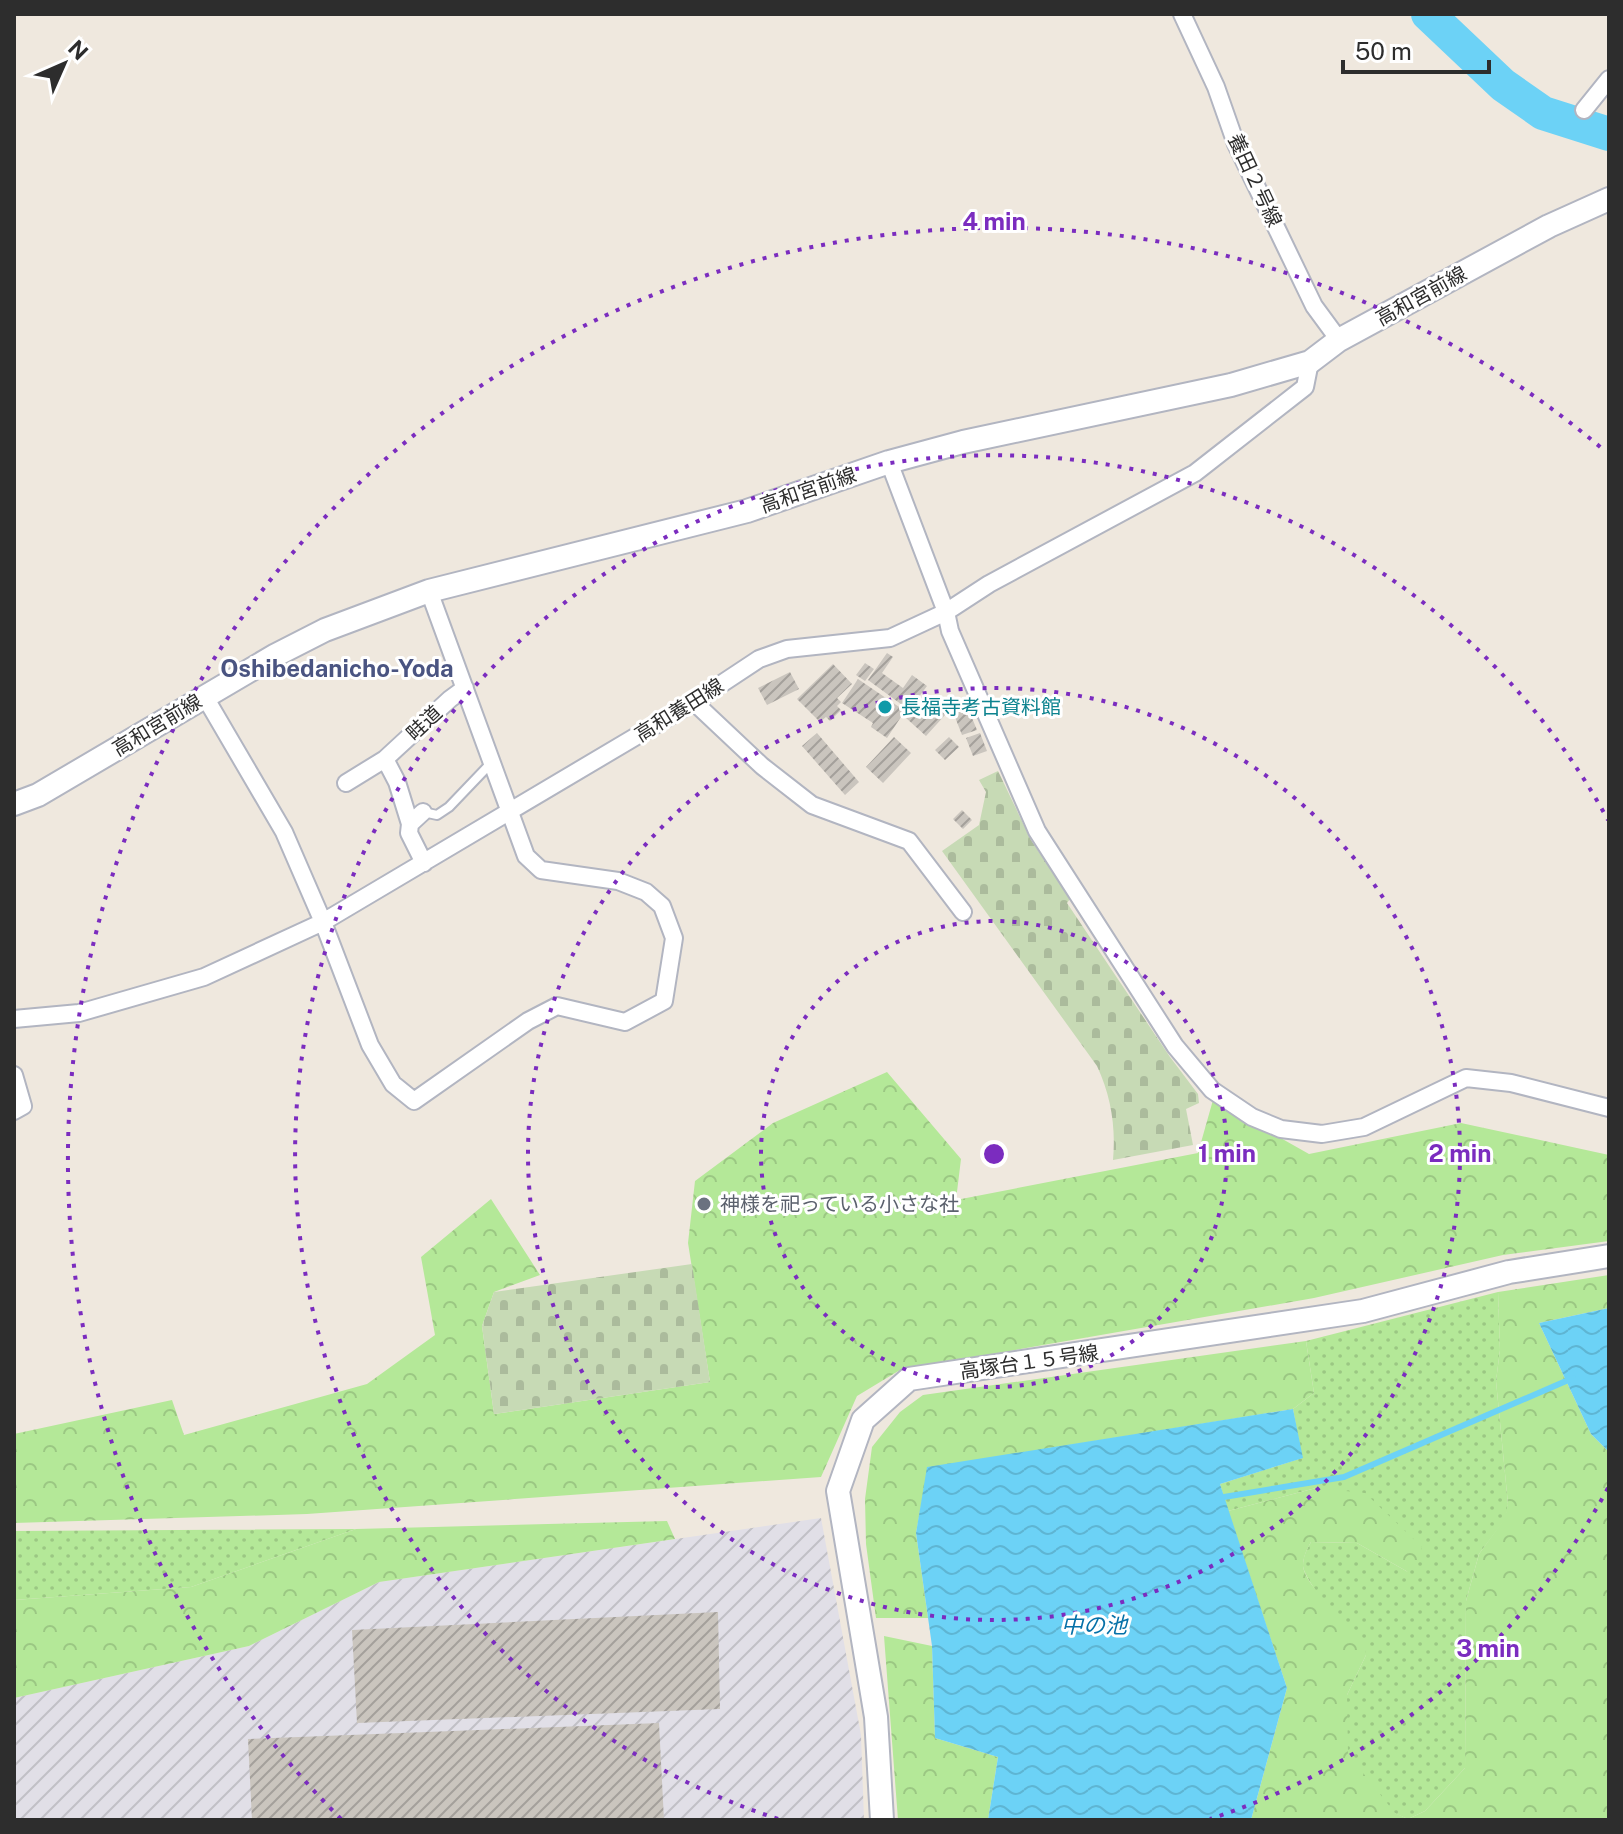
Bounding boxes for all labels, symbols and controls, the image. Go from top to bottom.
north arrow [24,24,104,104]
scale bar [1343,24,1489,74]
text: N [63,35,93,65]
text: 50 m [1355,37,1412,65]
street label: 養田２号線 [1223,130,1287,230]
text: 4 min [962,207,1026,235]
street label: 高和宮前線 [1371,261,1471,331]
street label: 高和宮前線 [757,462,859,518]
district label: Oshibedanicho-Yoda [220,654,454,682]
street label: 高和養田線 [630,673,728,747]
street label: 高和宮前線 [108,689,206,761]
place label: 長福寺考古資料館 [901,695,1061,719]
marker: 長福寺考古資料館 [876,698,894,716]
street label: 畦道 [401,701,447,745]
text: 1 min [1198,1139,1256,1167]
text: 2 min [1429,1139,1491,1167]
centre of rings [980,1140,1008,1168]
place label: 神様を祀っている小さな社 [720,1192,959,1216]
marker: 神様を祀っている小さな社 [695,1195,713,1213]
street label: 高塚台１５号線 [958,1340,1100,1384]
water label: 中の池 [1061,1612,1129,1638]
text: 3 min [1456,1634,1520,1662]

